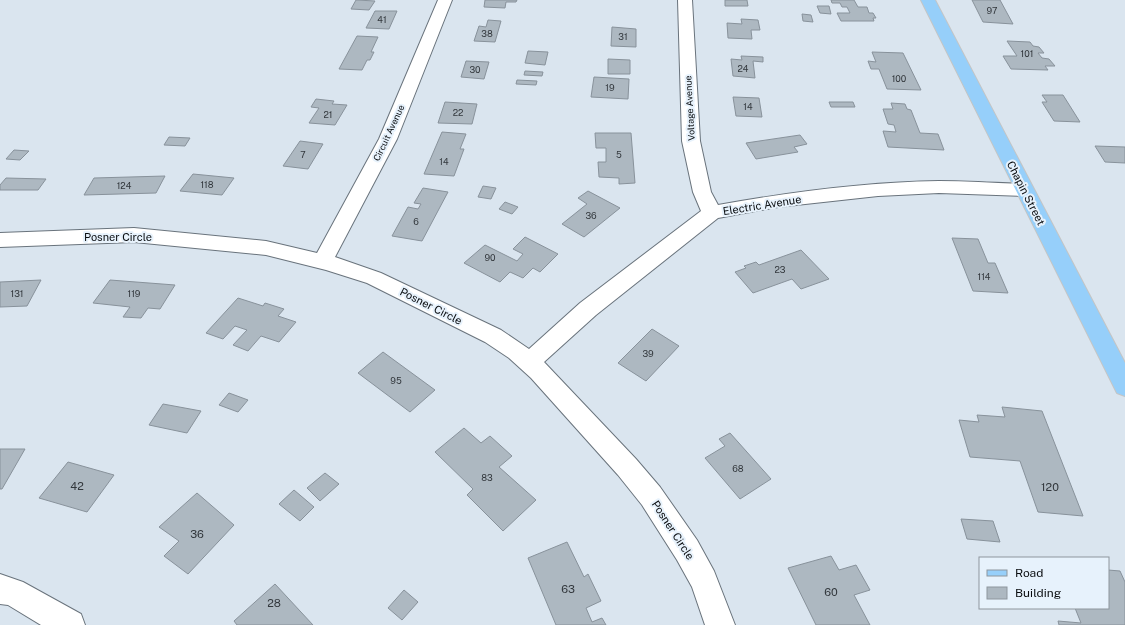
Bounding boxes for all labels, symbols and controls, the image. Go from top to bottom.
house number: 97 [987,5,997,16]
house number: 41 [377,14,387,25]
house number: 38 [481,28,493,39]
house number: 31 [618,31,628,42]
house number: 101 [1021,48,1033,59]
house number: 24 [737,63,749,74]
house number: 30 [469,64,481,75]
house number: 100 [892,73,907,84]
street label: Voltage Avenue [682,75,697,141]
house number: 19 [605,82,615,93]
house number: 14 [743,101,753,112]
street label: Circuit Avenue [371,103,406,163]
house number: 22 [453,107,463,118]
house number: 21 [323,109,333,120]
house number: 7 [300,149,306,160]
house number: 5 [616,149,622,160]
house number: 14 [439,156,449,167]
street label: Chapin Street [1005,159,1047,227]
house number: 118 [200,179,214,190]
house number: 124 [117,180,132,191]
street label: Electric Avenue [722,193,802,217]
house number: 36 [585,210,597,221]
house number: 6 [413,216,419,227]
street label: Posner Circle [84,231,152,243]
house number: 90 [484,252,496,263]
house number: 23 [774,264,786,275]
house number: 114 [978,271,991,282]
street label: Posner Circle [398,285,464,327]
house number: 131 [11,288,24,299]
house number: 119 [128,288,141,299]
house number: 39 [642,348,654,359]
house number: 95 [390,375,402,386]
house number: 68 [732,463,744,474]
house number: 83 [481,472,493,483]
house number: 42 [70,480,84,492]
house number: 120 [1041,481,1059,493]
street label: Posner Circle [649,498,697,562]
house number: 36 [190,528,204,540]
legend [979,557,1109,609]
text: Road [1015,566,1043,580]
house number: 63 [561,583,575,595]
house number: 60 [824,586,838,598]
text: Building [1015,586,1061,600]
house number: 28 [267,597,281,609]

